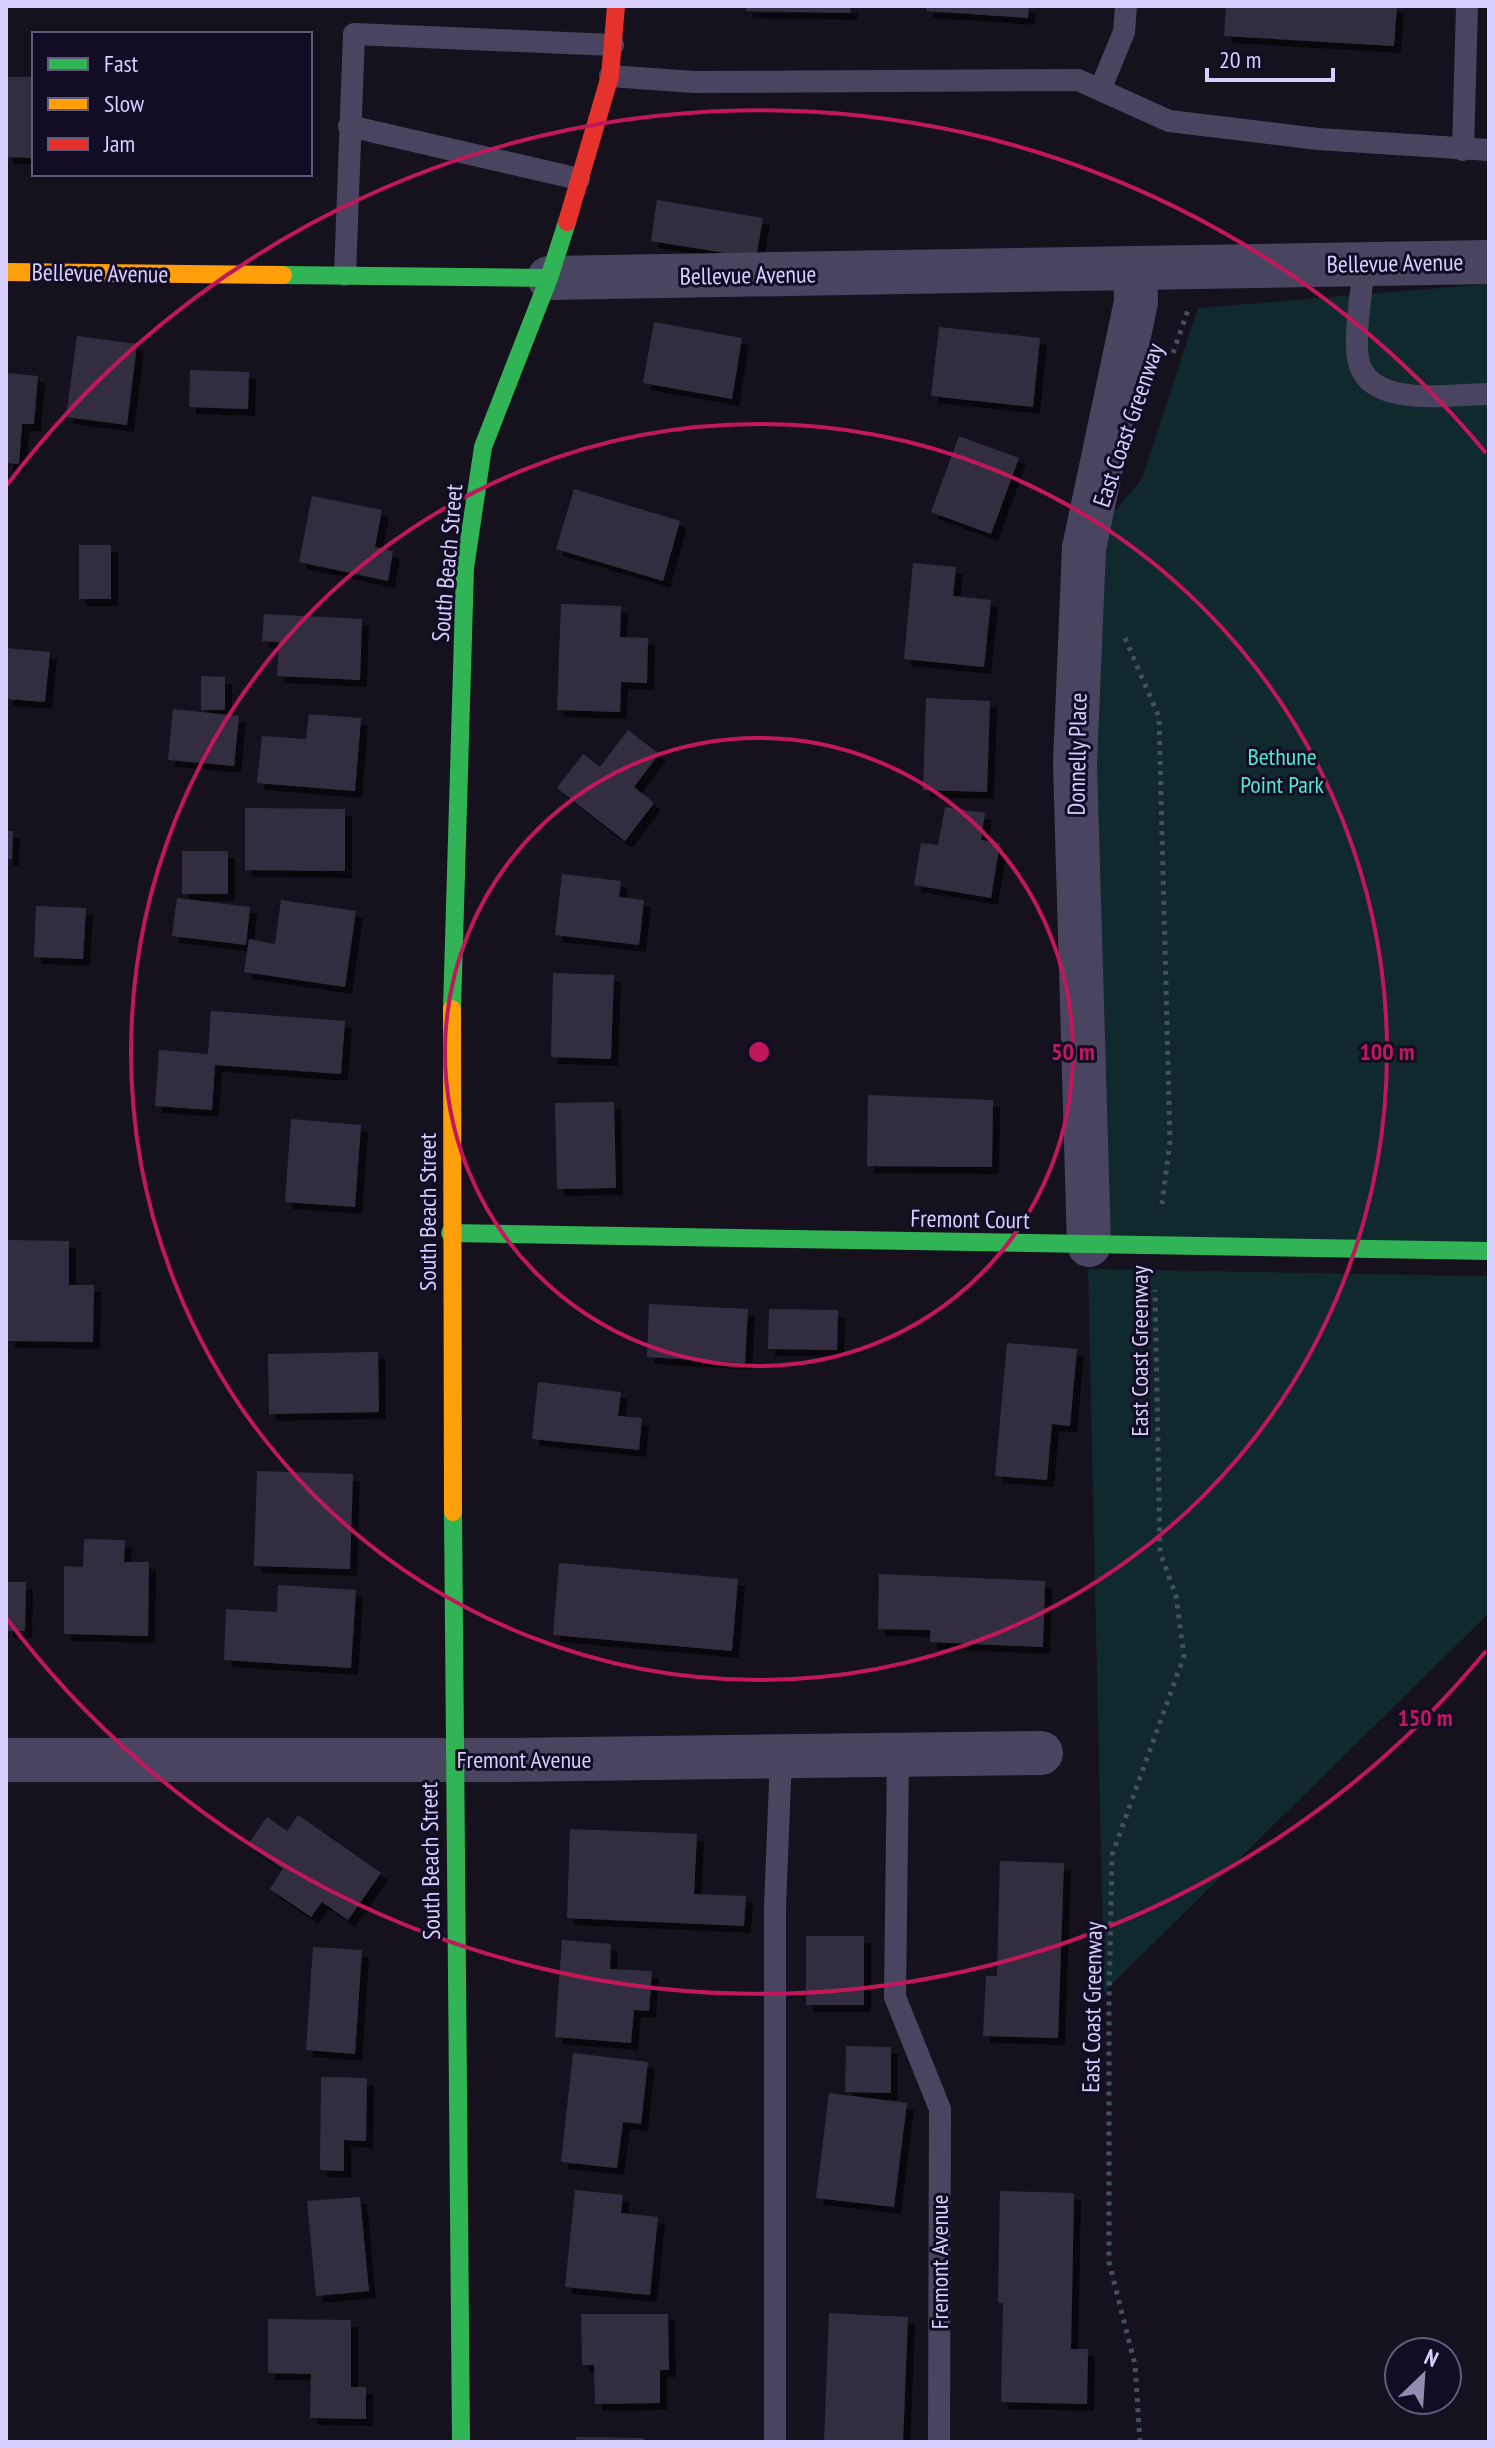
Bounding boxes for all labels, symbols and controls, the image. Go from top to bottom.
legend [32,32,312,176]
scale bar [1207,32,1333,82]
text: 20 m [1219,44,1261,75]
text: Fast [104,48,139,79]
text: Slow [104,88,145,119]
text: Jam [103,128,135,159]
street label: Bellevue Avenue [1326,246,1464,280]
street label: Bellevue Avenue [31,256,169,290]
street label: Bellevue Avenue [679,258,817,292]
street label: East Coast Greenway [1085,339,1171,511]
street label: South Beach Street [425,483,469,643]
street label: Donnelly Place [1060,692,1094,816]
park label: Bethune Point Park [1240,741,1324,800]
text: 50 m [1051,1036,1095,1067]
text: 100 m [1359,1036,1415,1067]
centre of rings [745,1038,773,1066]
street label: South Beach Street [412,1133,443,1291]
street label: Fremont Court [910,1202,1030,1236]
street label: East Coast Greenway [1124,1265,1155,1437]
text: 150 m [1397,1702,1453,1733]
street label: Fremont Avenue [457,1744,591,1775]
street label: South Beach Street [413,1781,447,1940]
street label: East Coast Greenway [1075,1921,1109,2093]
street label: Fremont Avenue [924,2195,955,2329]
north arrow [1383,2336,1463,2416]
text: N [1420,2343,1443,2373]

